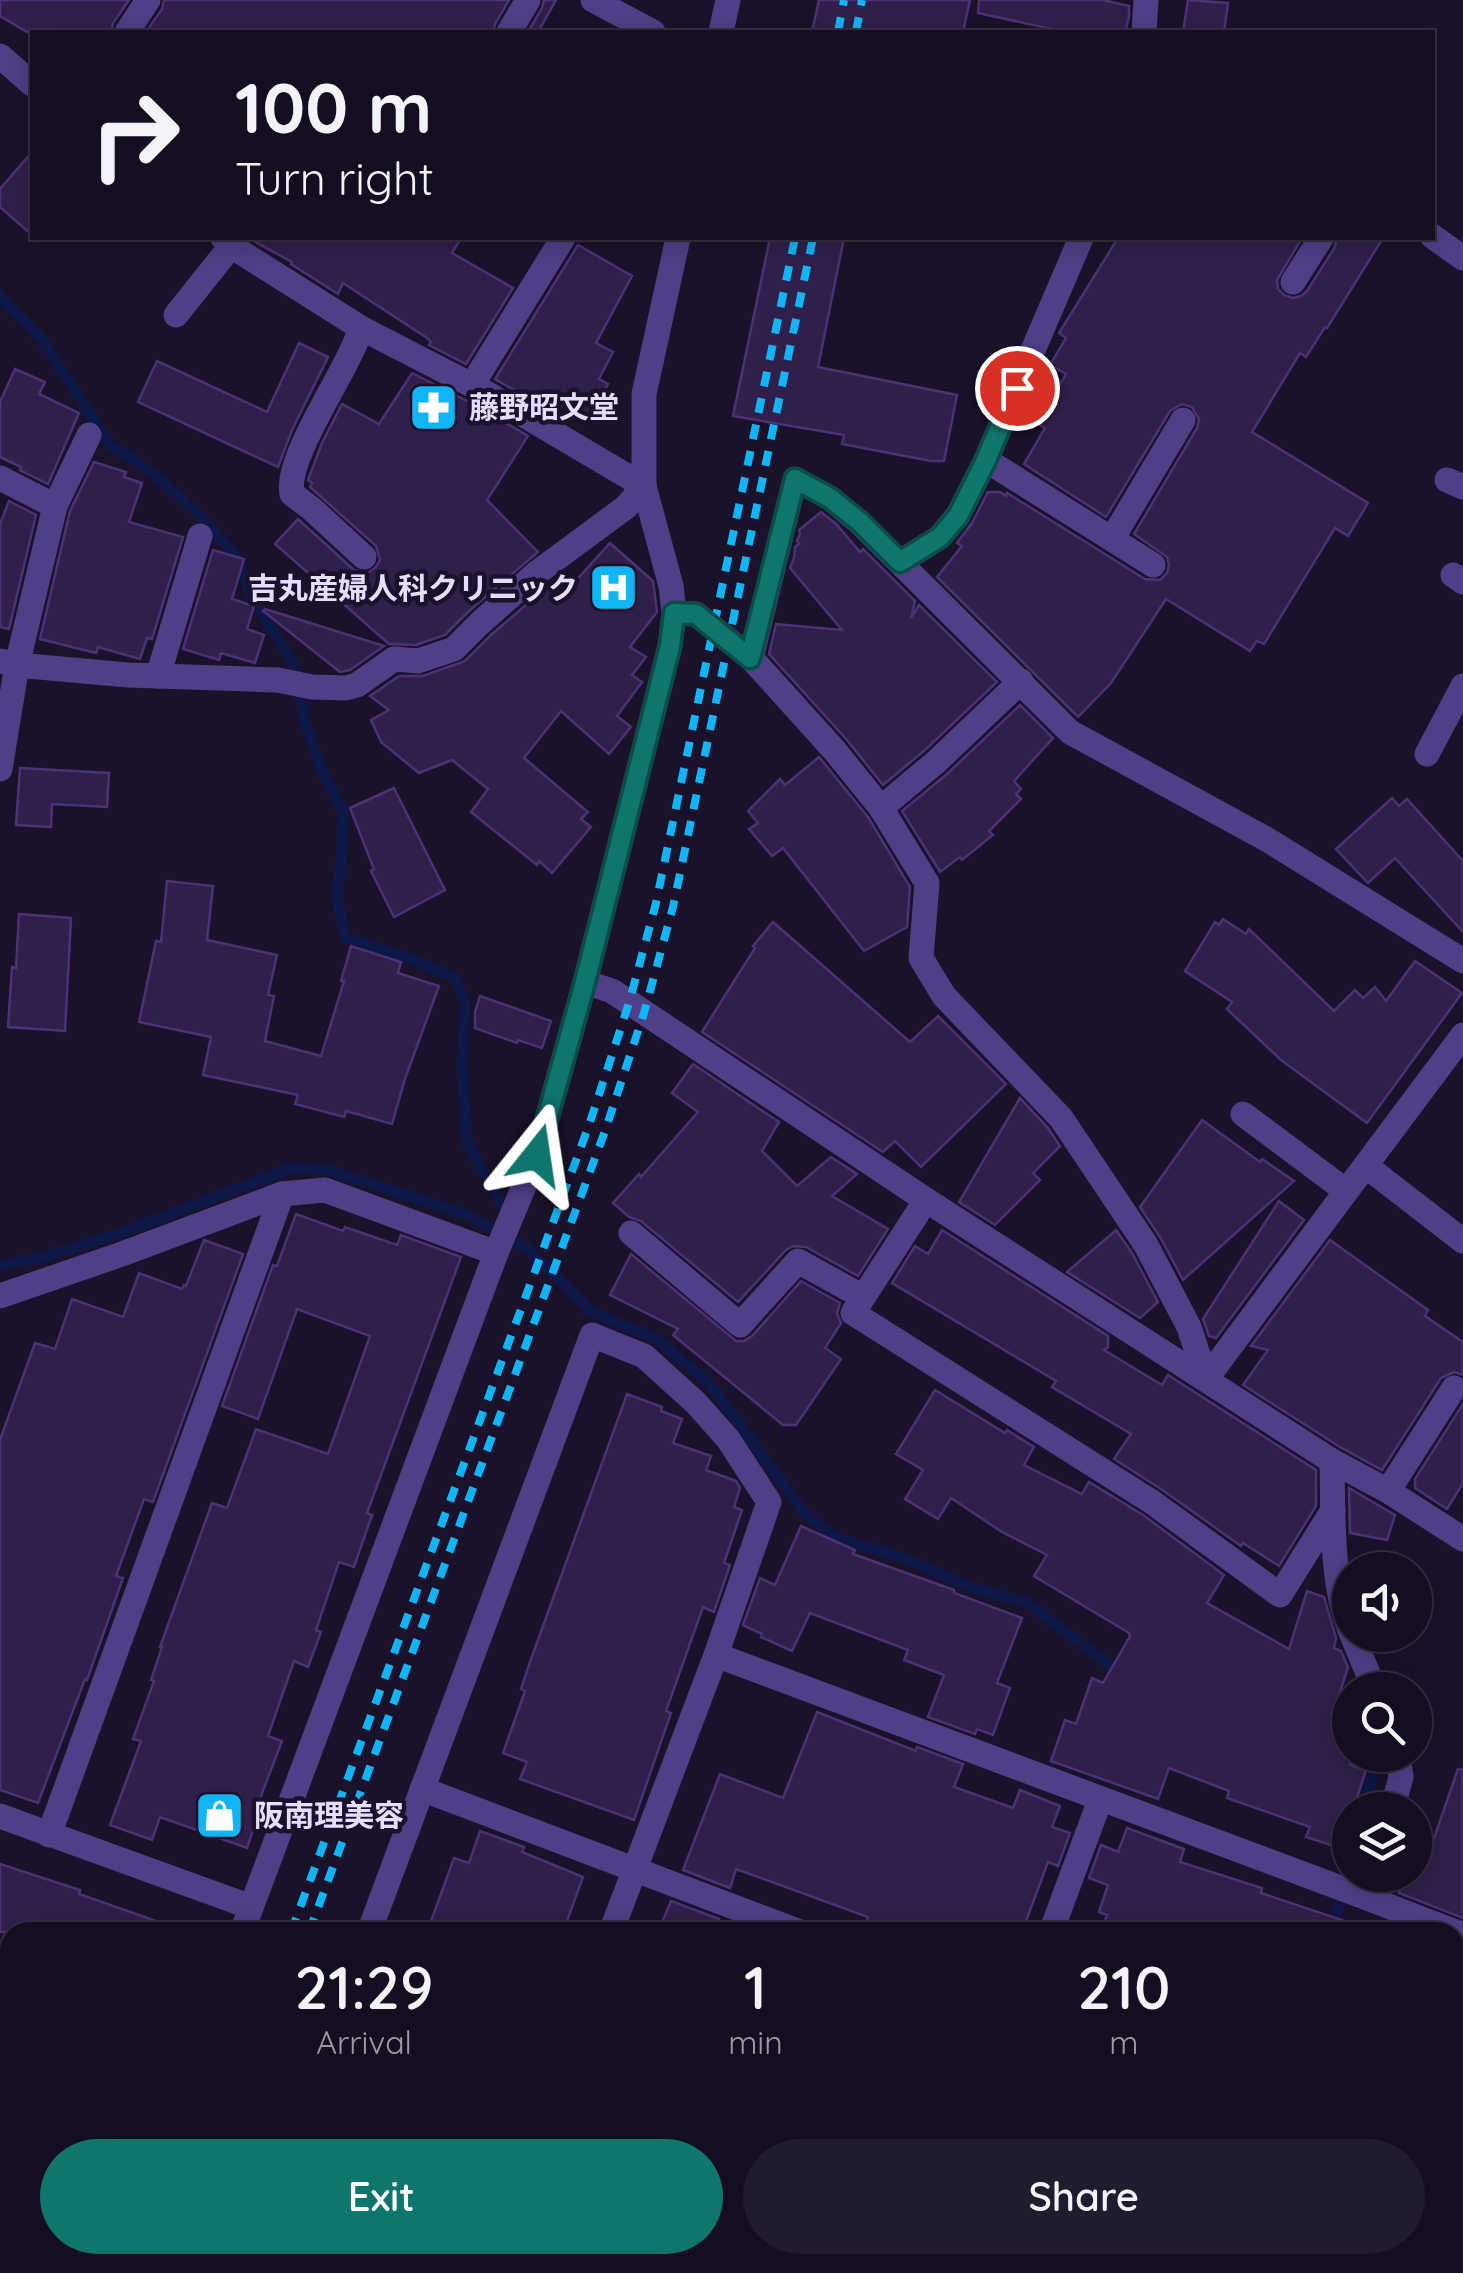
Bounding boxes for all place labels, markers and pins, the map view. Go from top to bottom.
pin [975,346,1060,431]
pharmacy icon: 藤野昭文堂 [408,381,460,433]
place label: 藤野昭文堂 [469,388,619,426]
hospital icon: 吉丸産婦人科クリニック [587,562,639,614]
place label: 吉丸産婦人科クリニック [248,569,578,607]
shop icon: 阪南理美容 [193,1789,245,1841]
place label: 阪南理美容 [254,1796,404,1834]

